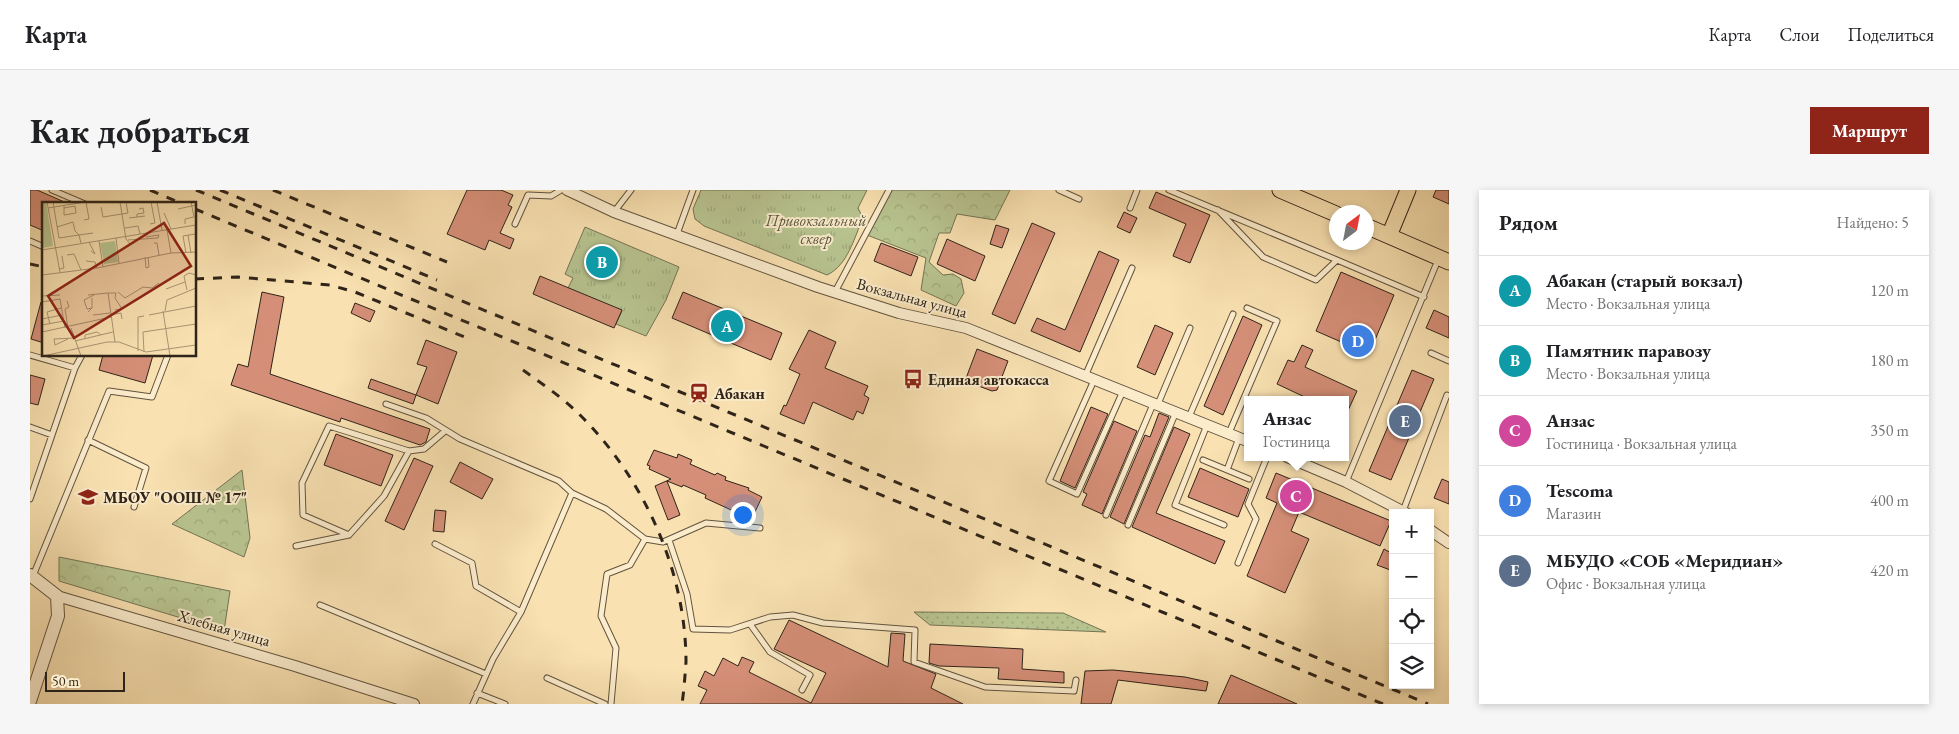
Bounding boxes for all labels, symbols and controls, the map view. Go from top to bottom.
text: Карта [25,19,87,50]
text: Карта [1709,23,1752,46]
text: Слои [1780,23,1819,46]
text: Поделиться [1847,23,1934,46]
button: Маршрут [1810,107,1929,154]
text: Как добраться [30,108,250,153]
inset map [42,202,196,356]
north arrow [1329,205,1374,250]
text: Рядом [1499,209,1558,236]
park label: Привокзальный сквер [765,210,866,249]
text: Найдено: 5 [1837,212,1909,233]
pin: B [586,243,618,281]
text: Абакан (старый вокзал) [1546,268,1743,293]
street label: Вокзальная улица [854,273,970,323]
text: A [1509,280,1521,301]
text: 120 m [1870,280,1909,301]
text: Место · Вокзальная улица [1546,293,1710,314]
pin: A [711,307,743,345]
pin: D [1342,322,1374,360]
text: Памятник паравозу [1546,338,1711,363]
text: B [1510,350,1520,371]
text: 180 m [1870,350,1909,371]
text: Место · Вокзальная улица [1546,363,1710,384]
bus stop icon: Единая автокасса [902,368,924,390]
place label: Единая автокасса [928,369,1050,390]
station icon: Абакан [688,382,710,404]
place label: Абакан [713,383,765,404]
popup [1244,396,1349,461]
pin: E [1389,402,1421,440]
text: Анзас [1263,406,1311,431]
text: Анзас [1546,408,1595,433]
text: C [1509,420,1521,441]
text: 350 m [1870,420,1909,441]
text: Гостиница [1263,431,1330,452]
text: Гостиница · Вокзальная улица [1546,433,1737,454]
pin: C [1280,477,1312,515]
text: Tescoma [1546,478,1613,503]
school or university icon: МБОУ "ООШ № 17" [77,486,99,508]
place label: МБОУ "ООШ № 17" [103,487,247,508]
text: D [1509,490,1521,511]
text: 400 m [1870,490,1909,511]
your location [730,502,756,528]
text: Магазин [1546,503,1601,524]
map controls [1389,509,1434,689]
button: + [1389,509,1434,554]
text: МБУДО «СОБ «Меридиан» [1546,548,1783,573]
button: − [1389,554,1434,599]
text: E [1510,560,1520,581]
text: 420 m [1870,560,1909,581]
text: Офис · Вокзальная улица [1546,573,1706,594]
button: locate [1389,599,1434,644]
street label: Хлебная улица [174,605,273,651]
button: layers [1389,644,1434,689]
scale bar [45,669,125,692]
text: 50 m [52,672,79,690]

